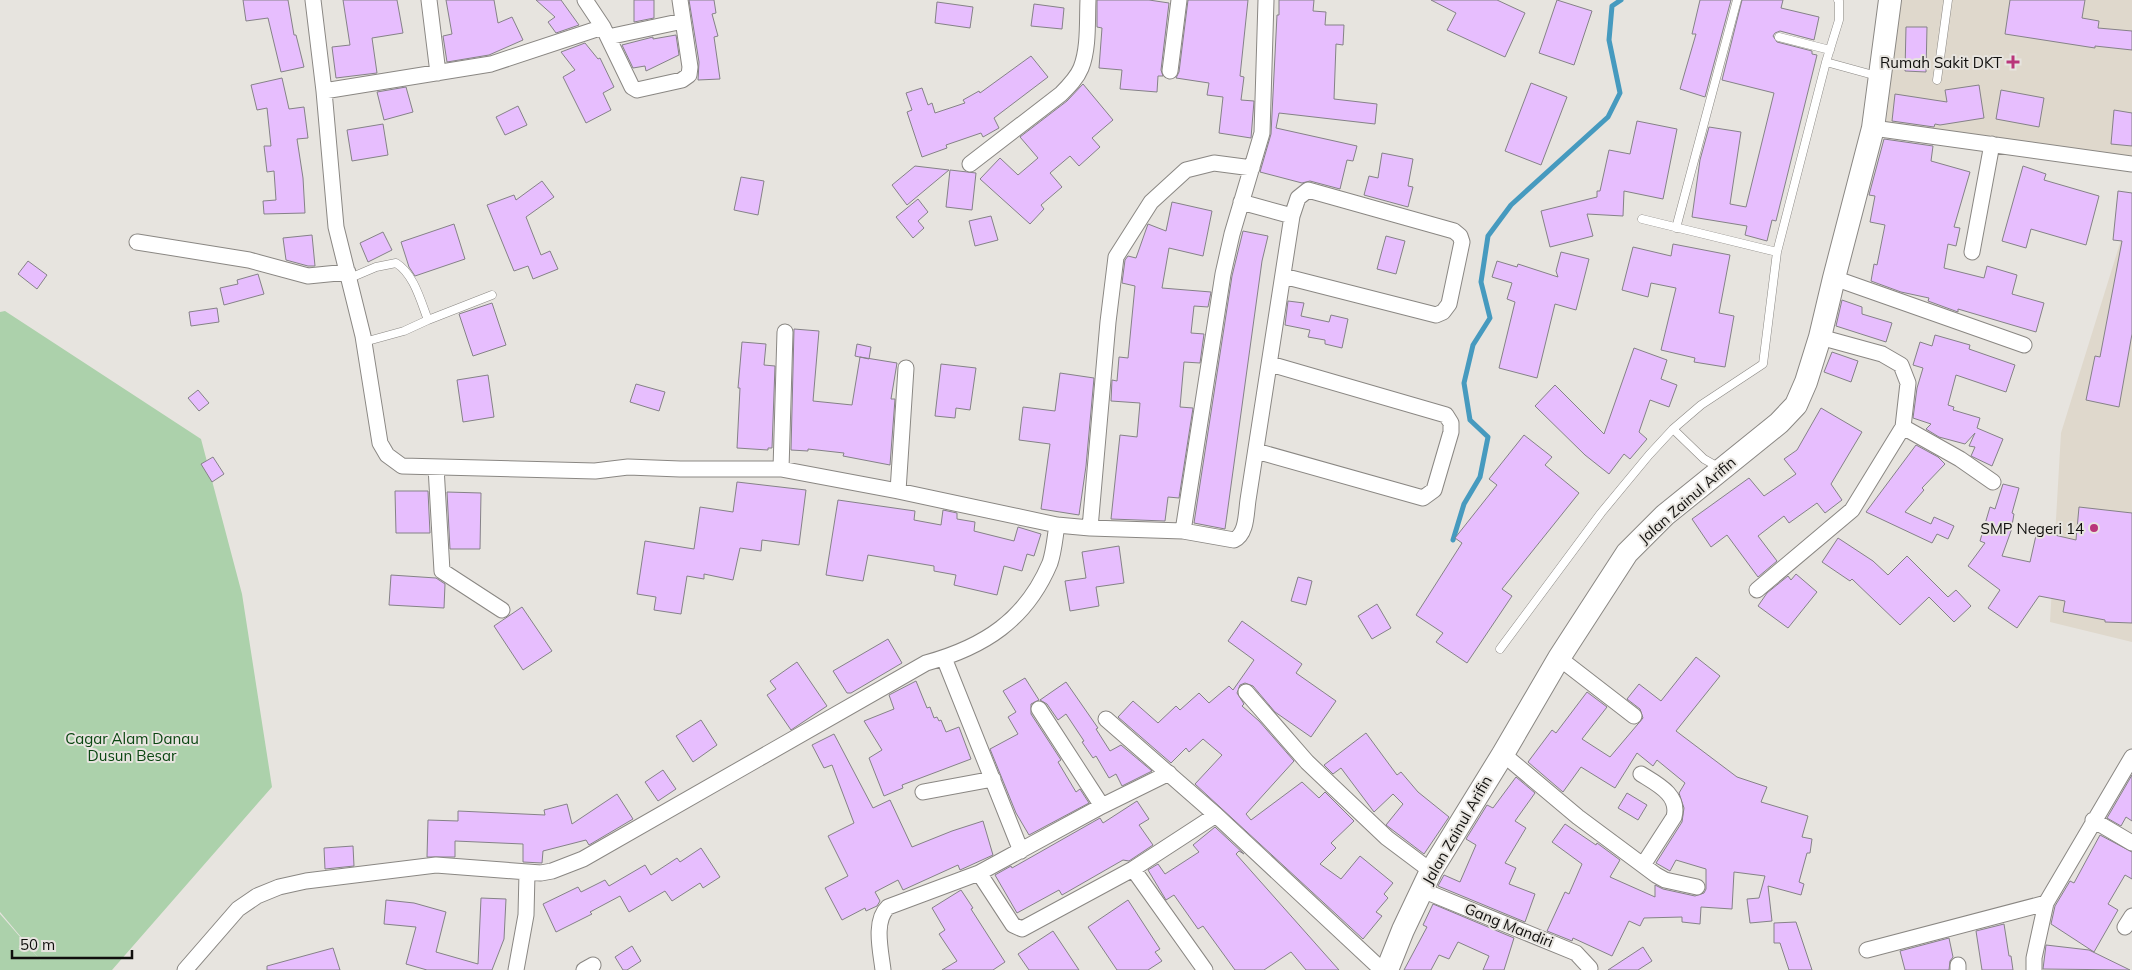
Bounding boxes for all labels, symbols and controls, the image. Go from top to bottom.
place label: Rumah Sakit DKT [1880,53,2002,72]
marker: Rumah Sakit DKT [2006,55,2020,69]
street label: Jalan Zainul Arifin [1634,452,1740,548]
place label: SMP Negeri 14 [1981,519,2084,538]
marker: SMP Negeri 14 [2088,522,2100,534]
park label: Cagar Alam Danau Dusun Besar [65,729,199,765]
street label: Jalan Zainul Arifin [1418,772,1496,888]
street label: Gang Mandiri [1462,899,1556,951]
scale bar [12,928,132,960]
text: 50 m [20,935,55,954]

